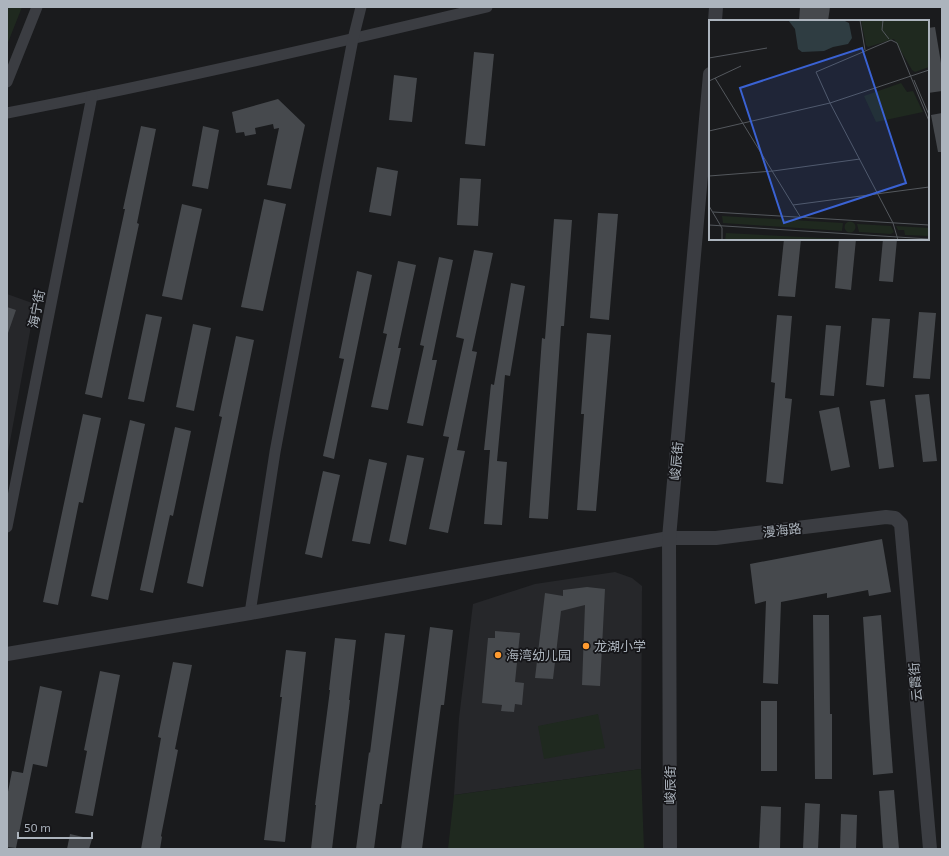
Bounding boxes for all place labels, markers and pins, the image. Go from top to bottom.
place label: 龙湖小学 [594,638,646,654]
marker: 龙湖小学 [581,641,591,651]
place label: 海湾幼儿园 [506,647,571,663]
marker: 海湾幼儿园 [493,650,503,660]

